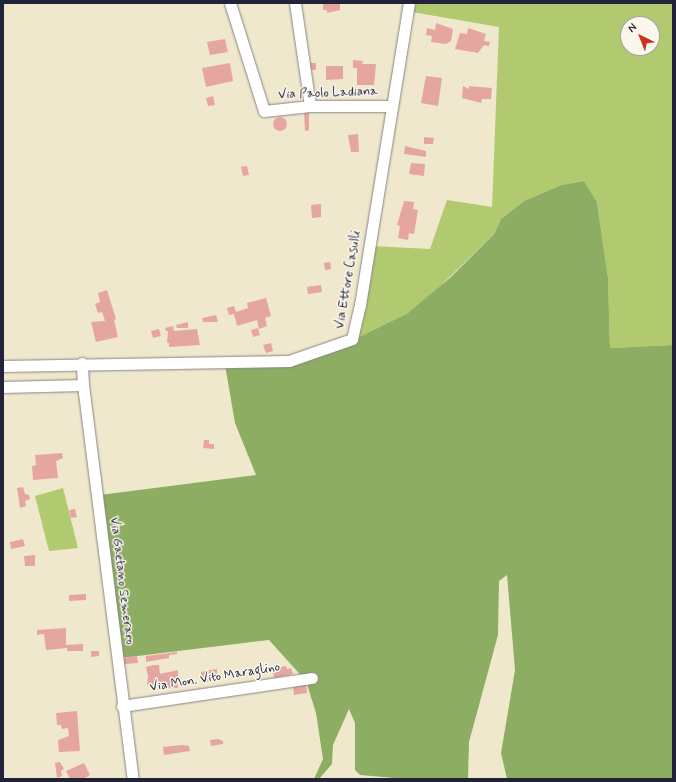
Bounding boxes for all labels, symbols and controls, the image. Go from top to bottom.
north arrow [620,16,660,56]
text: N [625,20,640,36]
street label: Via Paolo Ladiana [277,84,379,104]
street label: Via Ettore Casulli [333,230,365,330]
street label: Via Gaetano Semeraro [105,516,137,646]
street label: Via Mon. Vito Maraglino [149,660,281,696]

